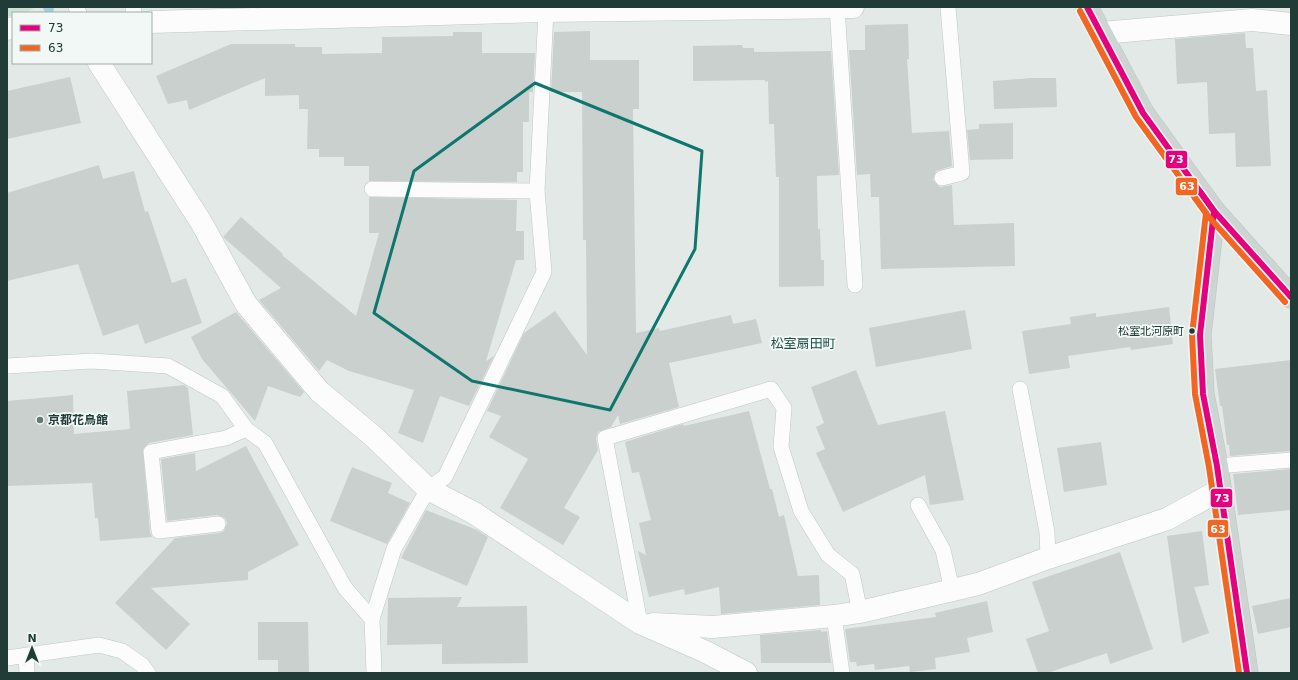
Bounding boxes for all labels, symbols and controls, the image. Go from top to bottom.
legend [12,12,152,64]
text: 73 [48,21,63,35]
text: 63 [48,41,63,55]
line badge: 73 [1165,150,1188,169]
text: 73 [1168,153,1184,166]
line badge: 63 [1175,177,1198,196]
text: 63 [1179,180,1195,193]
place label: 松室北河原町 [1118,325,1184,338]
marker: 松室北河原町 [1187,326,1197,336]
district label: 松室扇田町 [770,336,836,351]
place label: 京都花鳥館 [48,413,108,427]
marker: 京都花鳥館 [35,415,45,425]
line badge: 73 [1210,488,1233,508]
text: 73 [1214,492,1230,505]
line badge: 63 [1207,519,1229,538]
text: 63 [1210,523,1226,536]
north arrow [12,628,52,668]
text: N [27,632,37,645]

